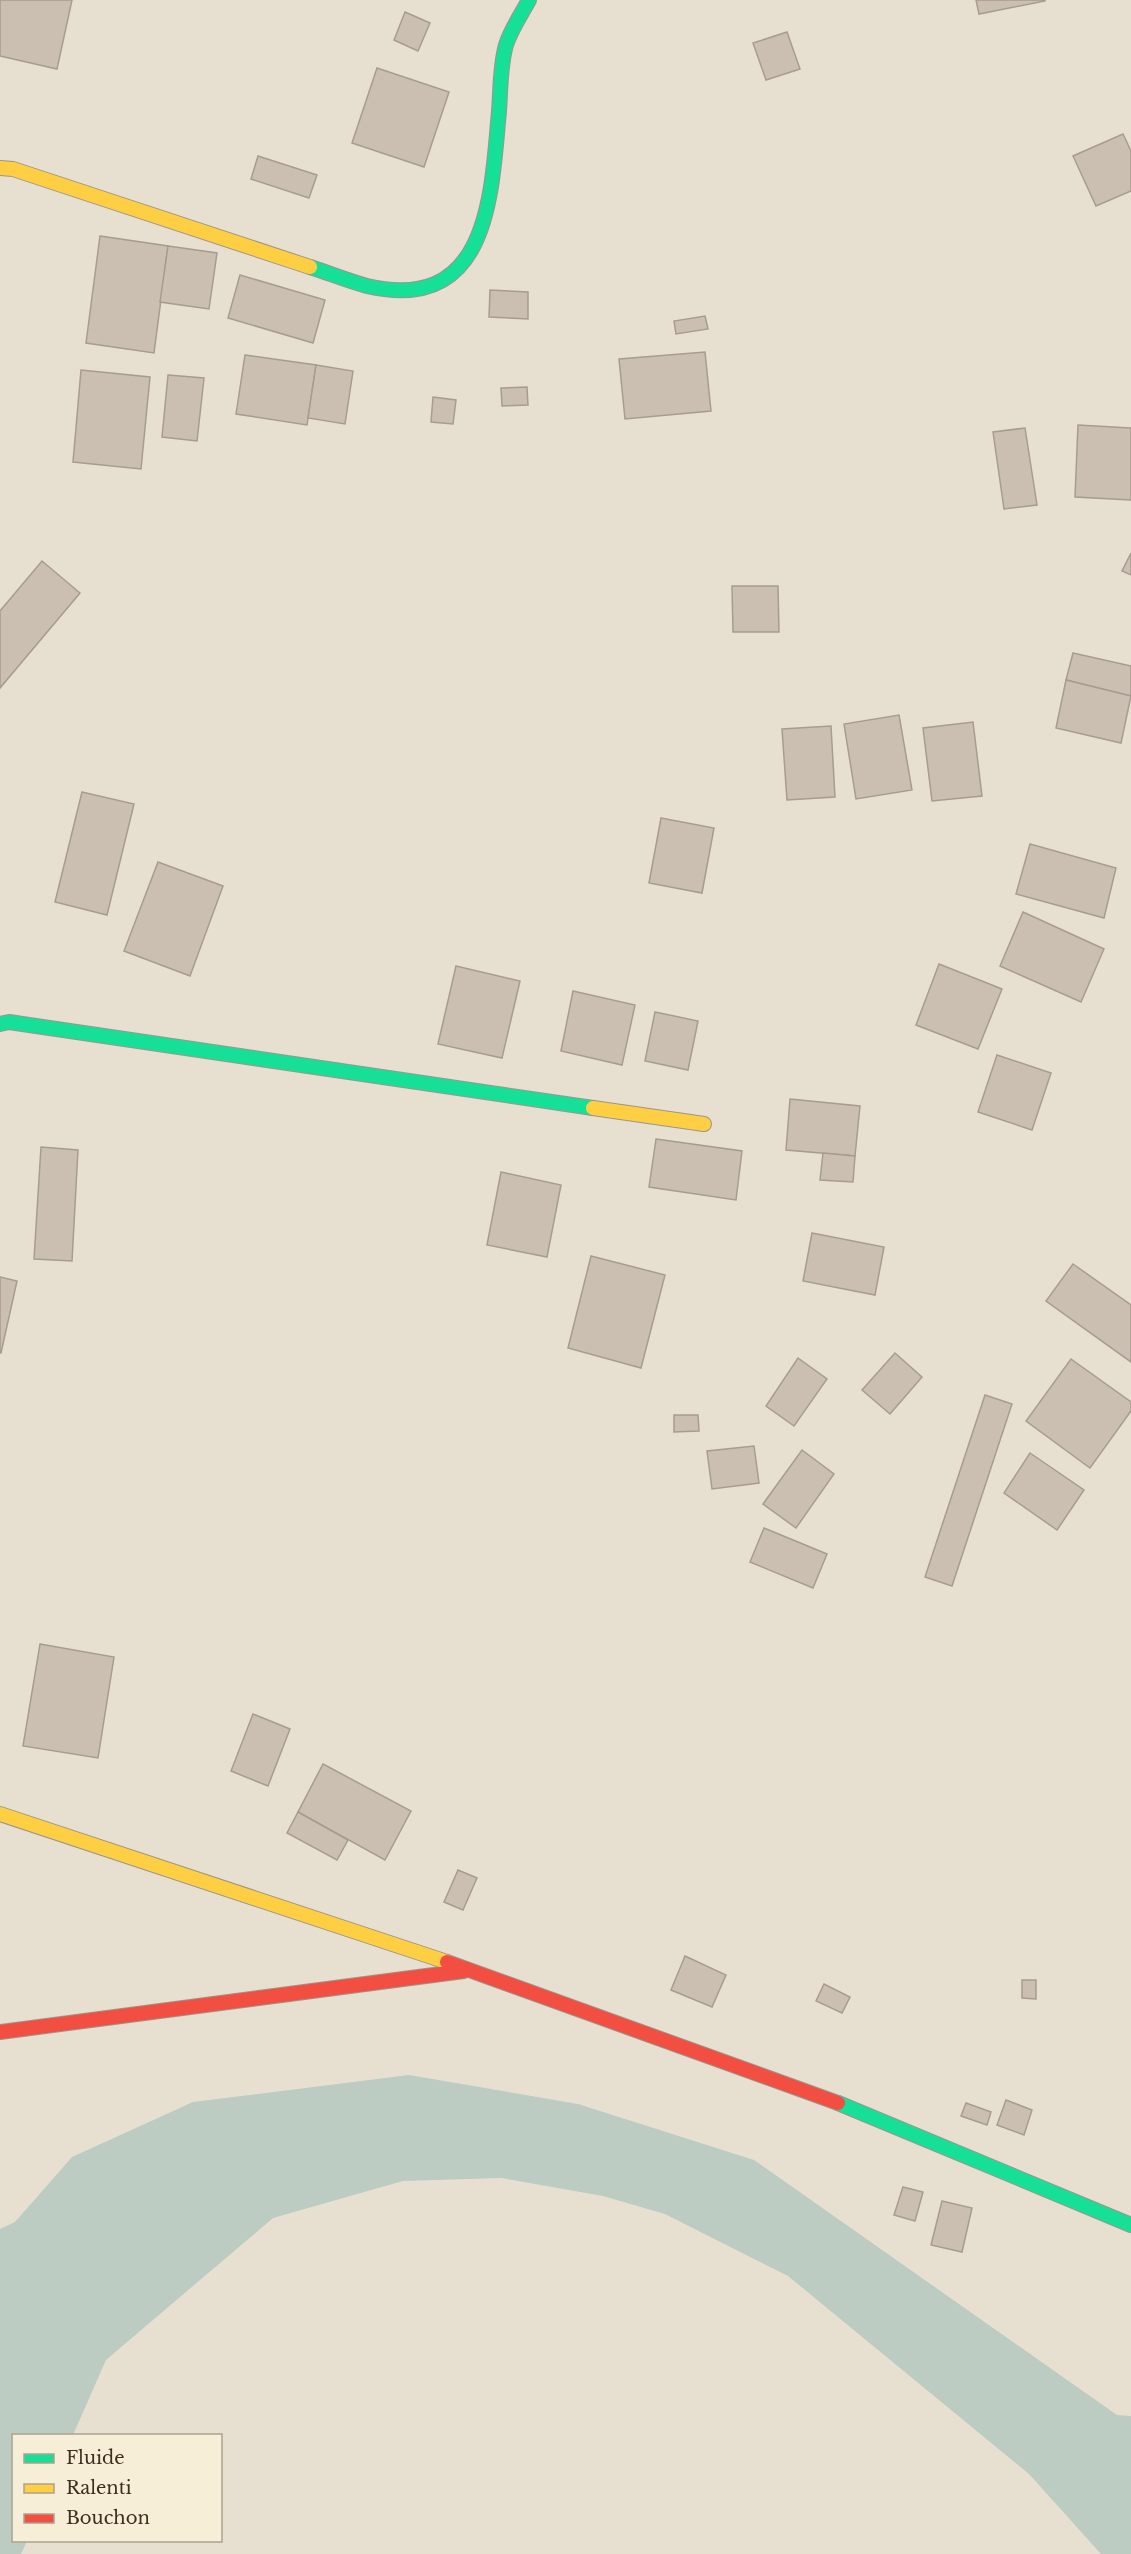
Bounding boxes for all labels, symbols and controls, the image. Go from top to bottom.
legend [12,2434,222,2542]
text: Fluide [66,2447,125,2469]
text: Ralenti [66,2477,132,2499]
text: Bouchon [66,2507,150,2529]

